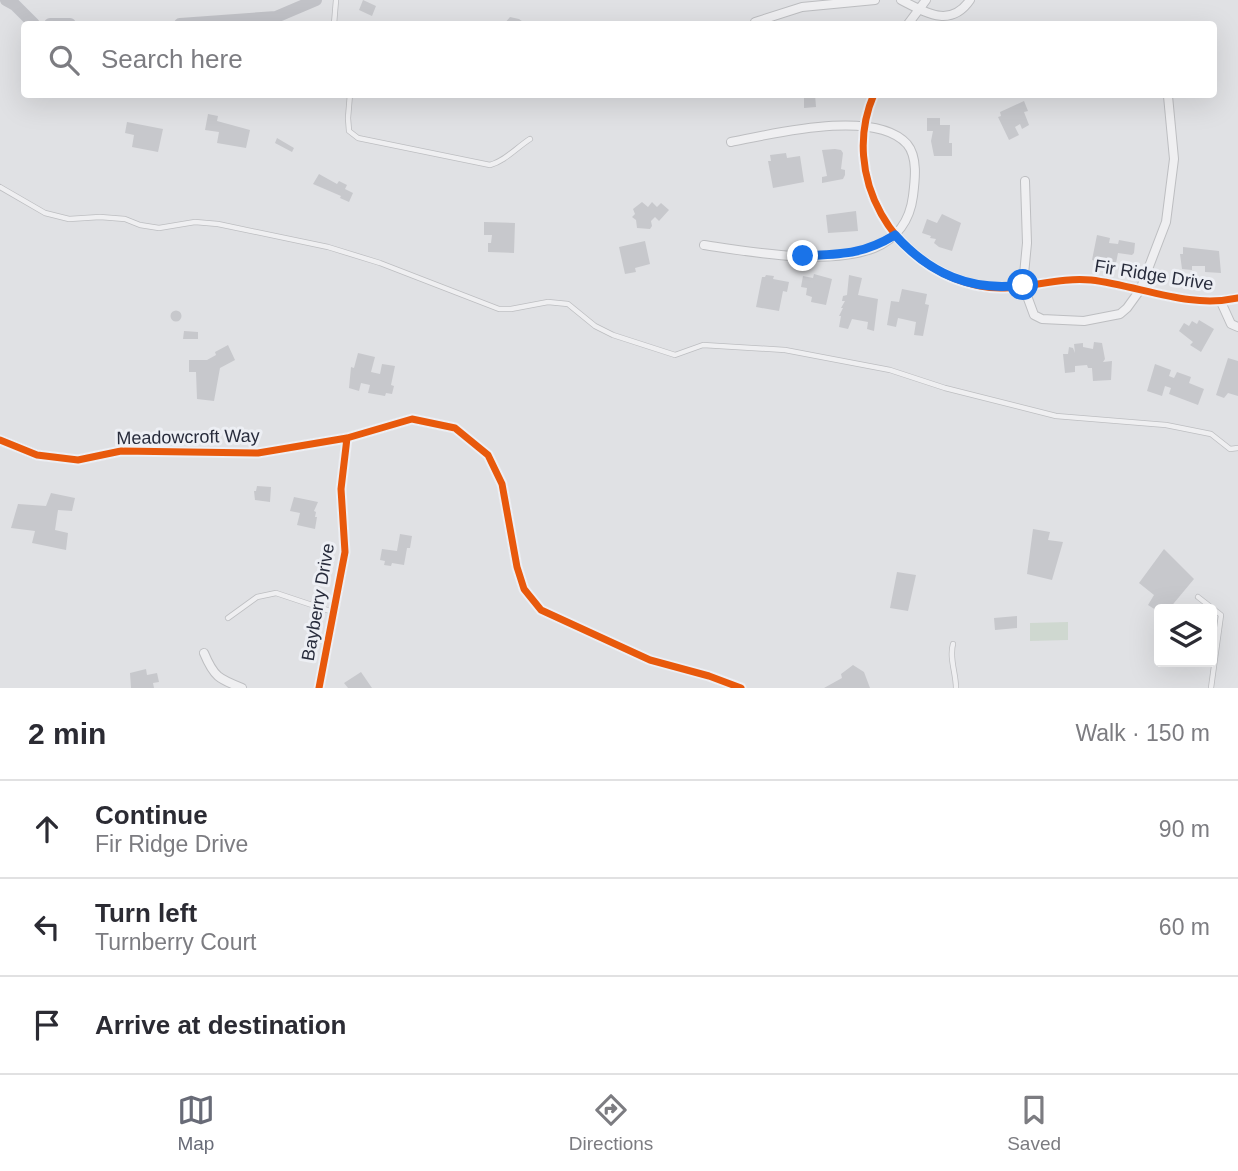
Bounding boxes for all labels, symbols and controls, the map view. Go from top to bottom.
search box [21,21,1217,98]
icon: search [45,41,83,79]
text: Search here [101,44,243,74]
route end [787,240,818,271]
street label: Fir Ridge Drive [1093,256,1215,294]
route start [1007,269,1038,300]
street label: Meadowcroft Way [116,426,260,448]
street label: Bayberry Drive [298,542,338,662]
map controls [1154,604,1217,667]
button: layers [1154,604,1217,667]
text: 2 min [28,717,106,750]
text: Walk · 150 m [1075,720,1210,746]
text: Continue [95,800,208,830]
icon: ahead [28,810,66,848]
text: 90 m [1159,816,1210,842]
text: Fir Ridge Drive [95,831,248,857]
text: Turn left [95,898,197,928]
icon: left [28,908,66,946]
text: 60 m [1159,914,1210,940]
text: Turnberry Court [95,929,256,955]
icon: arrive [28,1006,66,1044]
text: Arrive at destination [95,1010,346,1040]
tab: Map [177,1091,215,1155]
tab: Directions [569,1091,653,1155]
tab: Saved [1007,1091,1061,1155]

